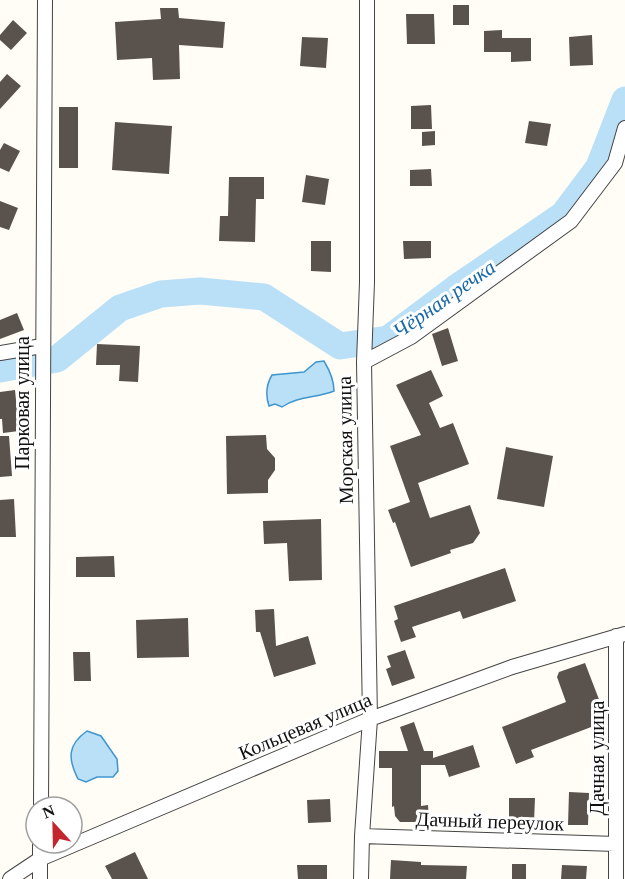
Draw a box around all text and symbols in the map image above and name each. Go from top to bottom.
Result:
water label: Чёрная речка [388,255,500,343]
street label: Парковая улица [11,336,34,470]
street label: Морская улица [333,376,358,504]
street label: Кольцевая улица [235,688,375,765]
street label: Дачная улица [586,700,609,815]
north arrow [24,795,84,855]
text: N [40,801,58,822]
street label: Дачный переулок [415,807,565,836]

